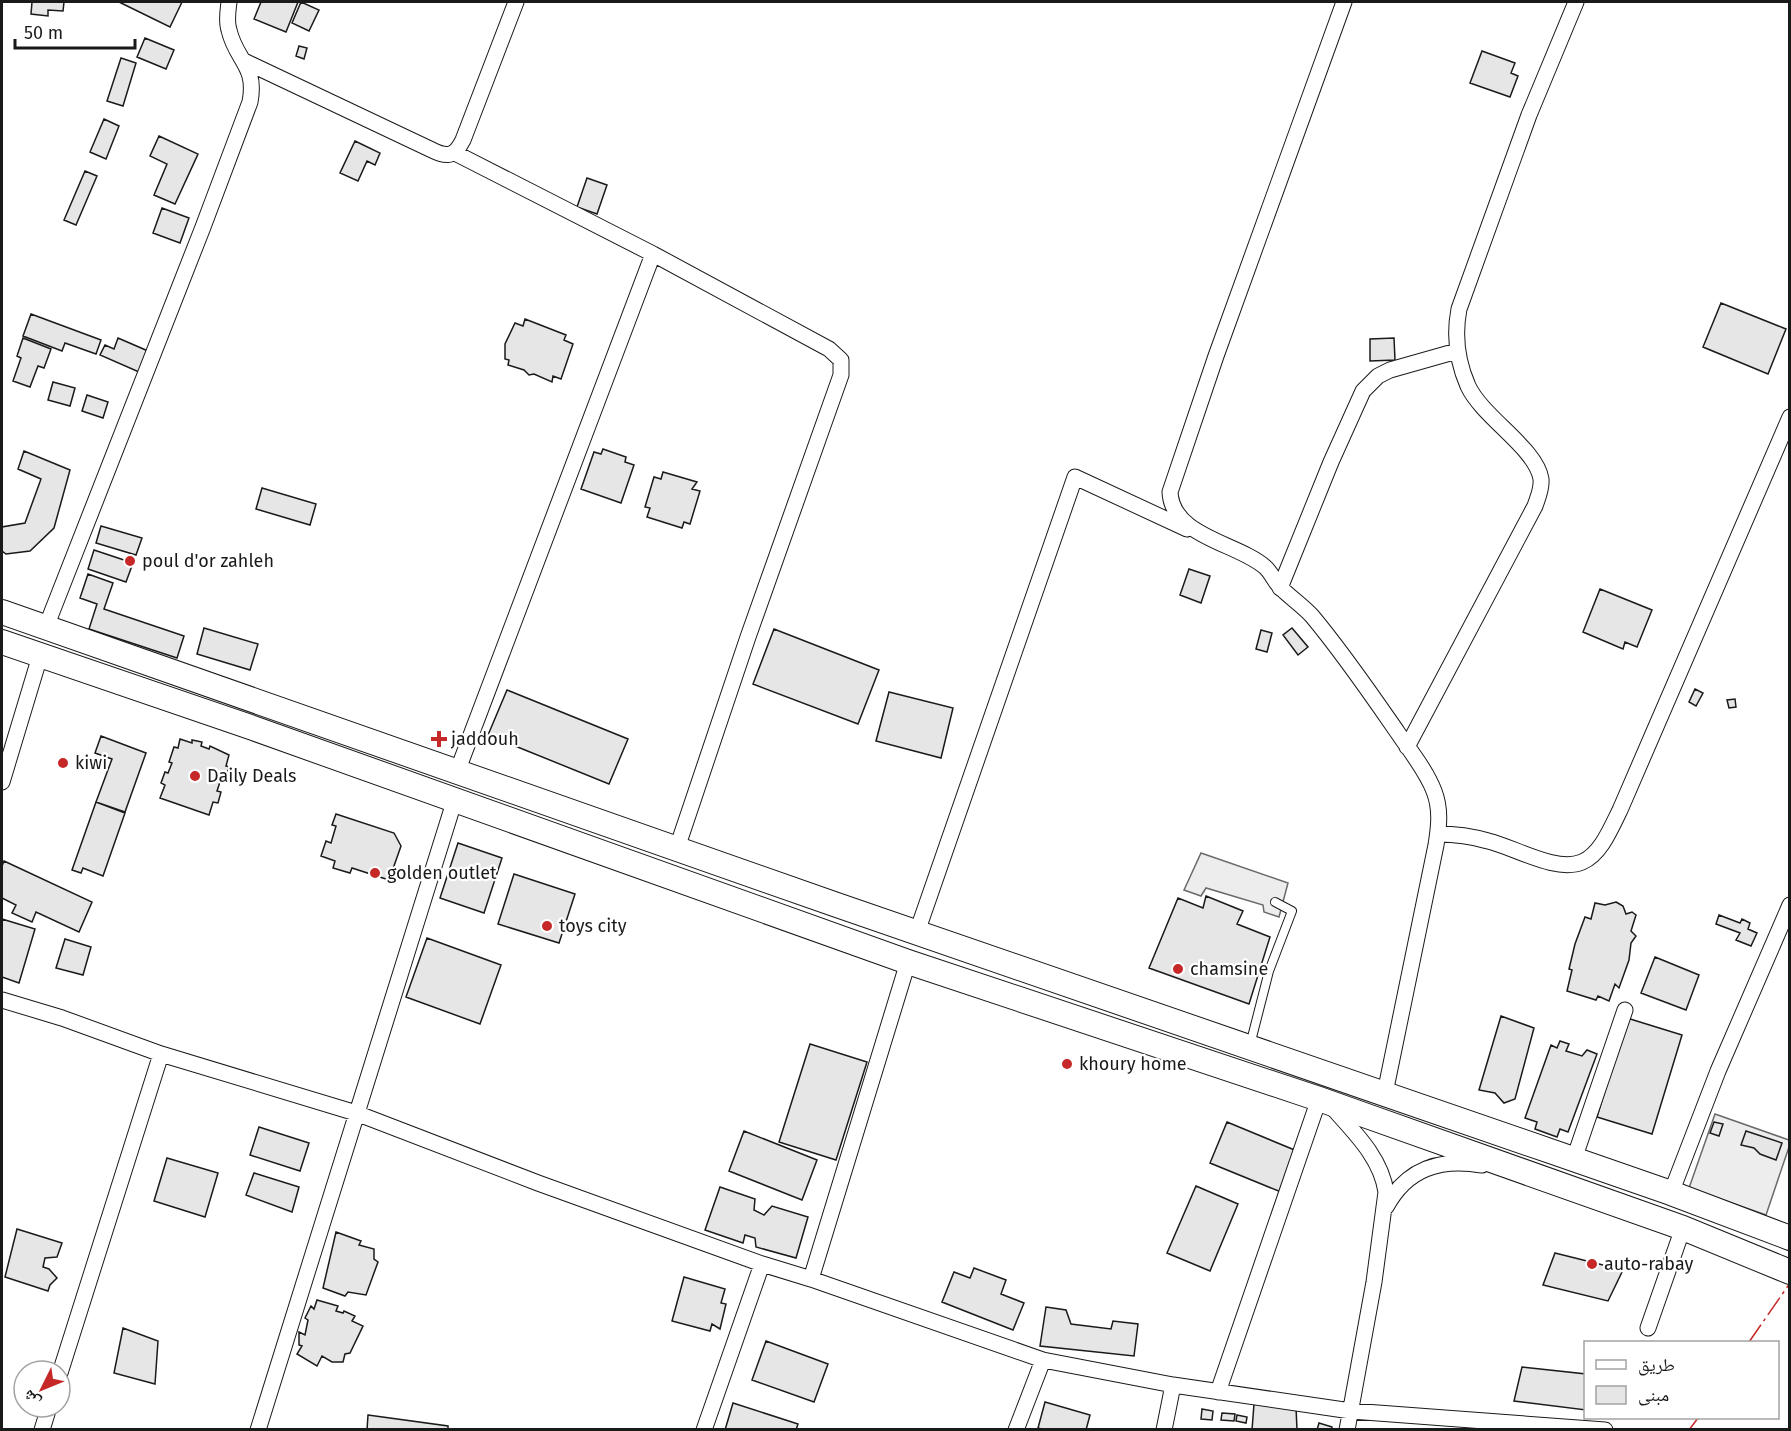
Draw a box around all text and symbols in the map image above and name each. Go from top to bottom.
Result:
scale bar [15,12,135,50]
text: 50 m [24,22,63,44]
place label: poul d'or zahleh [142,550,274,572]
marker: poul d'or zahleh [123,554,137,568]
place label: jaddouh [450,728,519,750]
marker: jaddouh [432,732,446,746]
place label: kiwi [75,752,107,774]
marker: kiwi [56,756,70,770]
place label: Daily Deals [207,765,297,787]
marker: Daily Deals [188,769,202,783]
place label: golden outlet [387,862,497,884]
marker: golden outlet [368,866,382,880]
place label: toys city [559,915,627,937]
marker: toys city [540,919,554,933]
place label: chamsine [1190,958,1268,980]
marker: chamsine [1171,962,1185,976]
place label: khoury home [1079,1053,1187,1075]
marker: khoury home [1060,1057,1074,1071]
place label: auto-rabay [1604,1253,1693,1275]
marker: auto-rabay [1585,1257,1599,1271]
legend [1584,1341,1779,1419]
text: طريق [1638,1354,1675,1376]
north arrow [12,1359,72,1419]
text: مبنى [1638,1384,1669,1406]
text: ش [19,1386,44,1412]

